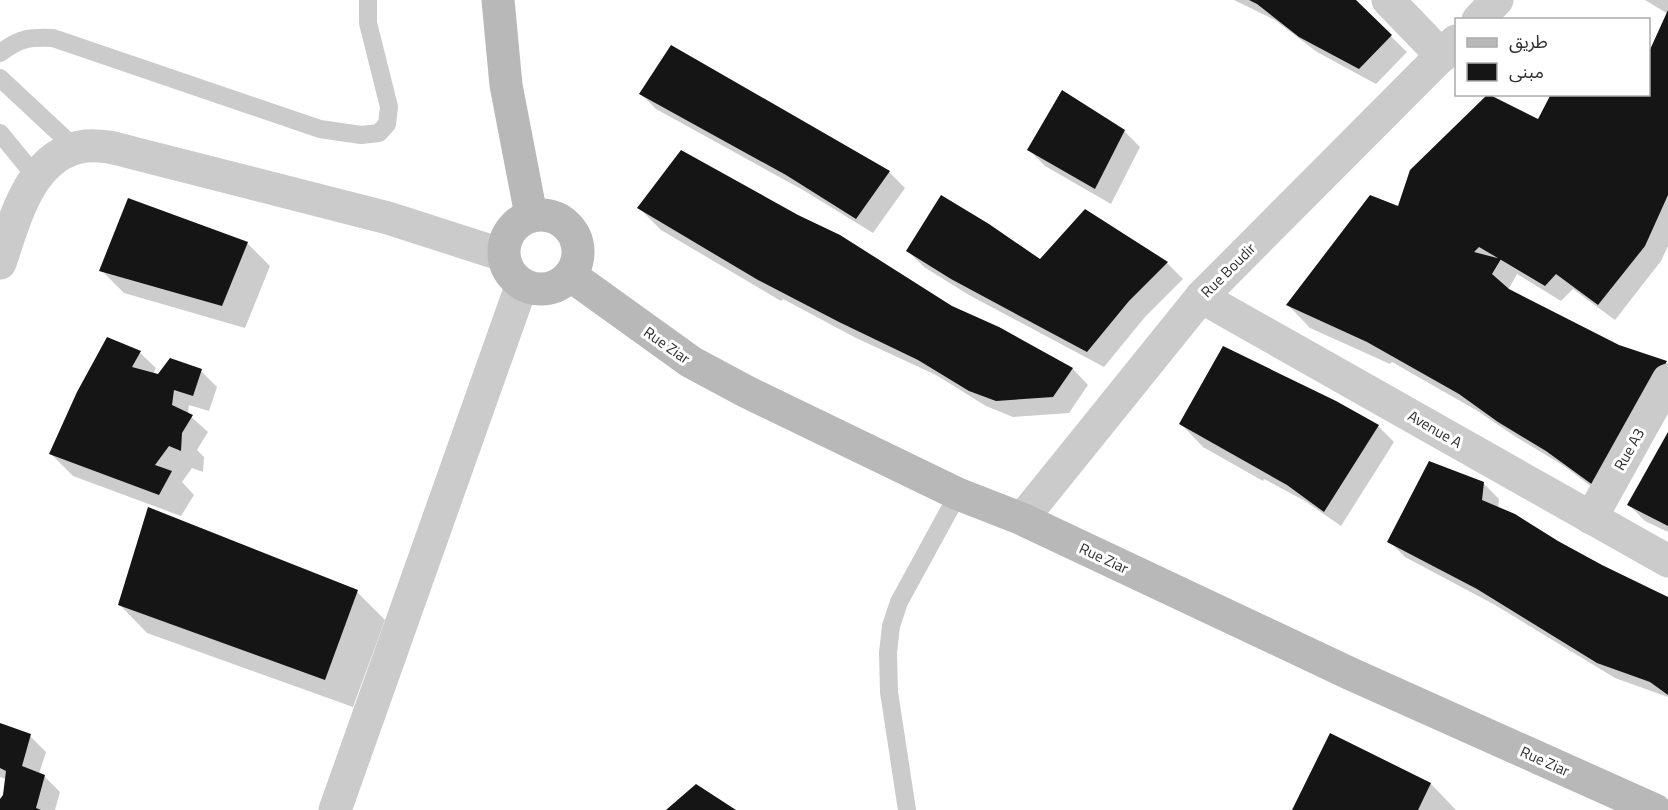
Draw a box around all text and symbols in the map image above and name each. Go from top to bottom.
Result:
legend [1455,18,1650,96]
text: طريق [1509,28,1548,55]
text: مبنى [1509,58,1544,85]
street label: Rue Boudir [1195,237,1261,303]
street label: Rue Ziar [639,321,695,369]
street label: Avenue A [1404,404,1466,454]
street label: Rue A3 [1608,424,1650,474]
street label: Rue Ziar [1076,537,1132,579]
street label: Rue Ziar [1517,740,1573,782]

